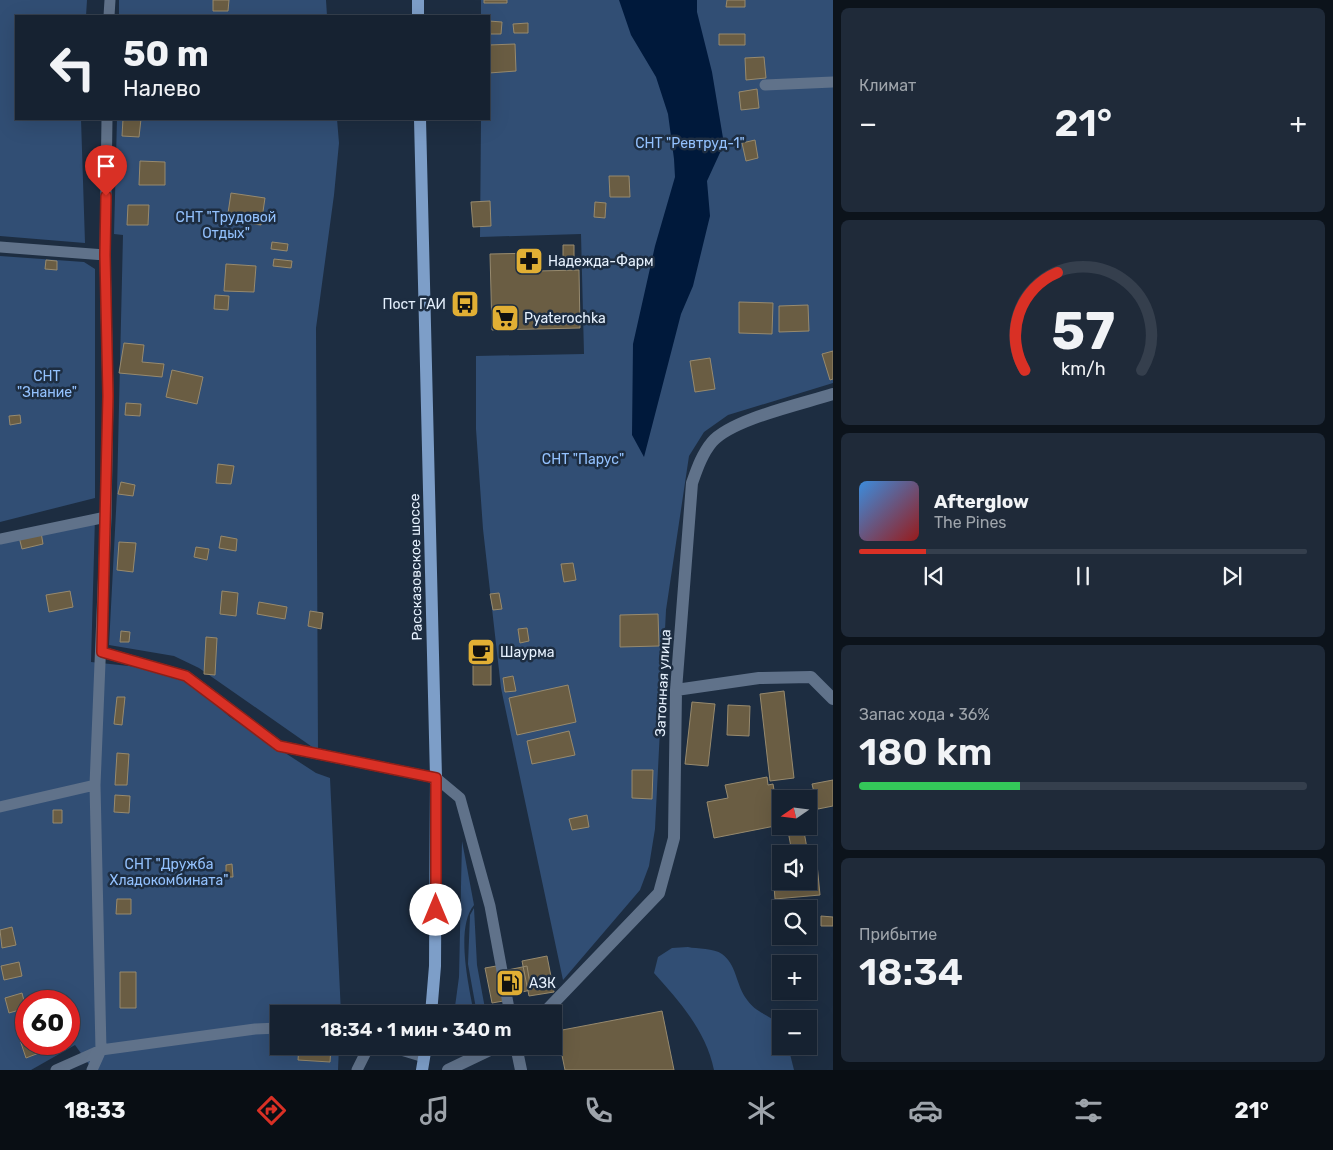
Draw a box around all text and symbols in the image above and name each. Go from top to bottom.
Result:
text: 50 m [123,33,209,75]
icon: left [40,35,105,100]
text: Налево [123,75,201,102]
text: Климат [859,76,916,95]
text: 21° [1055,100,1112,146]
text: − [859,107,877,140]
text: + [1290,107,1307,140]
park label: СНТ "Ревтруд-1" [635,135,745,152]
pin [85,145,127,196]
icon: arrive [92,152,120,180]
park label: СНТ "Трудовой Отдых" [176,209,276,242]
pharmacy icon: Надежда-Фарм [514,246,544,276]
place label: Надежда-Фарм [548,253,654,270]
bus stop icon: Пост ГАИ [450,289,480,319]
place label: Пост ГАИ [383,296,446,313]
text: 57 [1051,300,1115,362]
supermarket icon: Pyaterochka [490,303,520,333]
place label: Pyaterochka [524,310,606,327]
text: km/h [1061,358,1105,379]
park label: СНТ "Знание" [17,368,77,401]
park label: СНТ "Парус" [542,451,624,468]
text: Afterglow [934,490,1029,513]
street label: Рассказовское шоссе [406,493,426,641]
text: The Pines [934,513,1007,532]
icon: previous [920,562,948,590]
icon: pause [1069,562,1097,590]
icon: next [1218,562,1246,590]
street label: Затонная улица [652,629,674,737]
cafe icon: Шаурма [466,637,496,667]
place label: Шаурма [500,644,554,661]
text: Запас хода · 36% [859,705,990,724]
text: 180 km [859,729,992,775]
north arrow [772,790,818,835]
map controls [772,790,817,1055]
button: sound [772,845,817,890]
park label: СНТ "Дружба Хладокомбината" [110,856,228,889]
position arrow [409,883,461,935]
button: search [772,900,817,945]
text: Прибытие [859,925,937,944]
text: 18:34 [859,949,963,995]
button: + [772,955,817,1000]
fuel station icon: АЗК [495,968,525,998]
place label: АЗК [529,975,556,992]
speed limit sign: 60 [15,990,80,1055]
button: − [772,1010,817,1055]
text: 18:34 · 1 мин · 340 m [320,1018,512,1041]
icon: directions [254,1093,289,1128]
icon: music [417,1093,452,1128]
icon: phone [581,1093,616,1128]
icon: climate [744,1093,779,1128]
icon: car [908,1093,943,1128]
icon: filters [1071,1093,1106,1128]
text: 18:33 [64,1097,125,1124]
text: 21° [1234,1097,1269,1124]

